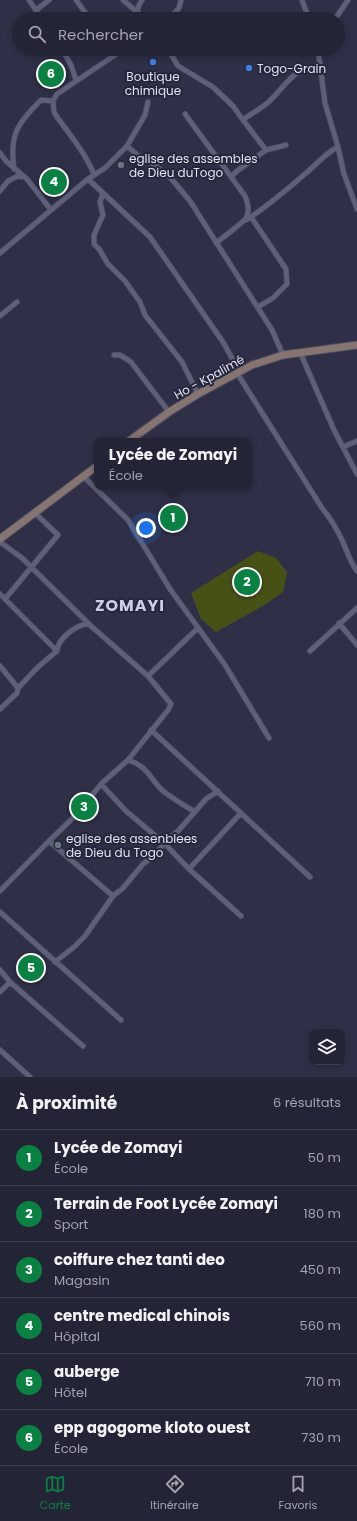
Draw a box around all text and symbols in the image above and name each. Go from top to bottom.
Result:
search box [12,12,345,56]
icon: search [26,23,48,45]
text: Rechercher [58,24,144,45]
marker: Boutique chimique [148,57,158,67]
pin: 6 [38,59,64,89]
place label: Togo-Grain [257,60,326,77]
marker: Togo-Grain [244,63,254,73]
place label: Boutique chimique [125,68,181,99]
place label: eglise des assembles de Dieu duTogo [129,150,258,181]
marker: eglise des assembles de Dieu duTogo [116,160,126,170]
pin: 4 [41,167,67,197]
street label: Ho - Kpalimé [171,351,247,403]
popup [94,438,252,490]
text: Lycée de Zomayi [109,444,237,465]
text: École [109,466,143,485]
pin: 1 [160,503,186,533]
your location [136,518,156,538]
pin: 2 [234,567,260,597]
district label: ZOMAYI [95,594,165,617]
pin: 3 [71,792,97,822]
place label: eglise des assenblees de Dieu du Togo [66,830,197,861]
marker: eglise des assenblees de Dieu du Togo [53,840,63,850]
pin: 5 [18,953,44,983]
map controls [309,1029,345,1065]
button: layers [309,1029,345,1065]
text: À proximité [16,1091,117,1115]
text: 6 résultats [273,1093,341,1112]
text: Lycée de Zomayi [54,1137,182,1158]
text: 1 [27,1148,31,1167]
text: 50 m [308,1148,341,1167]
text: École [54,1159,88,1178]
text: Terrain de Foot Lycée Zomayi [54,1193,278,1214]
text: 2 [25,1204,33,1223]
text: 180 m [304,1204,341,1223]
text: Sport [54,1215,88,1234]
text: coiffure chez tanti deo [54,1249,225,1270]
text: 3 [25,1260,33,1279]
text: 450 m [300,1260,341,1279]
text: Magasin [54,1271,110,1290]
text: centre medical chinois [54,1305,230,1326]
text: 4 [25,1316,33,1335]
text: 560 m [300,1316,341,1335]
text: Hôpital [54,1327,100,1346]
text: auberge [54,1361,120,1382]
text: 5 [25,1372,33,1391]
text: 710 m [305,1372,341,1391]
text: Hôtel [54,1383,87,1402]
text: epp agogome kloto ouest [54,1417,250,1438]
text: 6 [25,1428,33,1447]
text: 730 m [301,1428,341,1447]
text: École [54,1439,88,1458]
tab: Carte [40,1473,71,1514]
tab: Itinéraire [150,1473,199,1514]
tab: Favoris [278,1473,317,1514]

